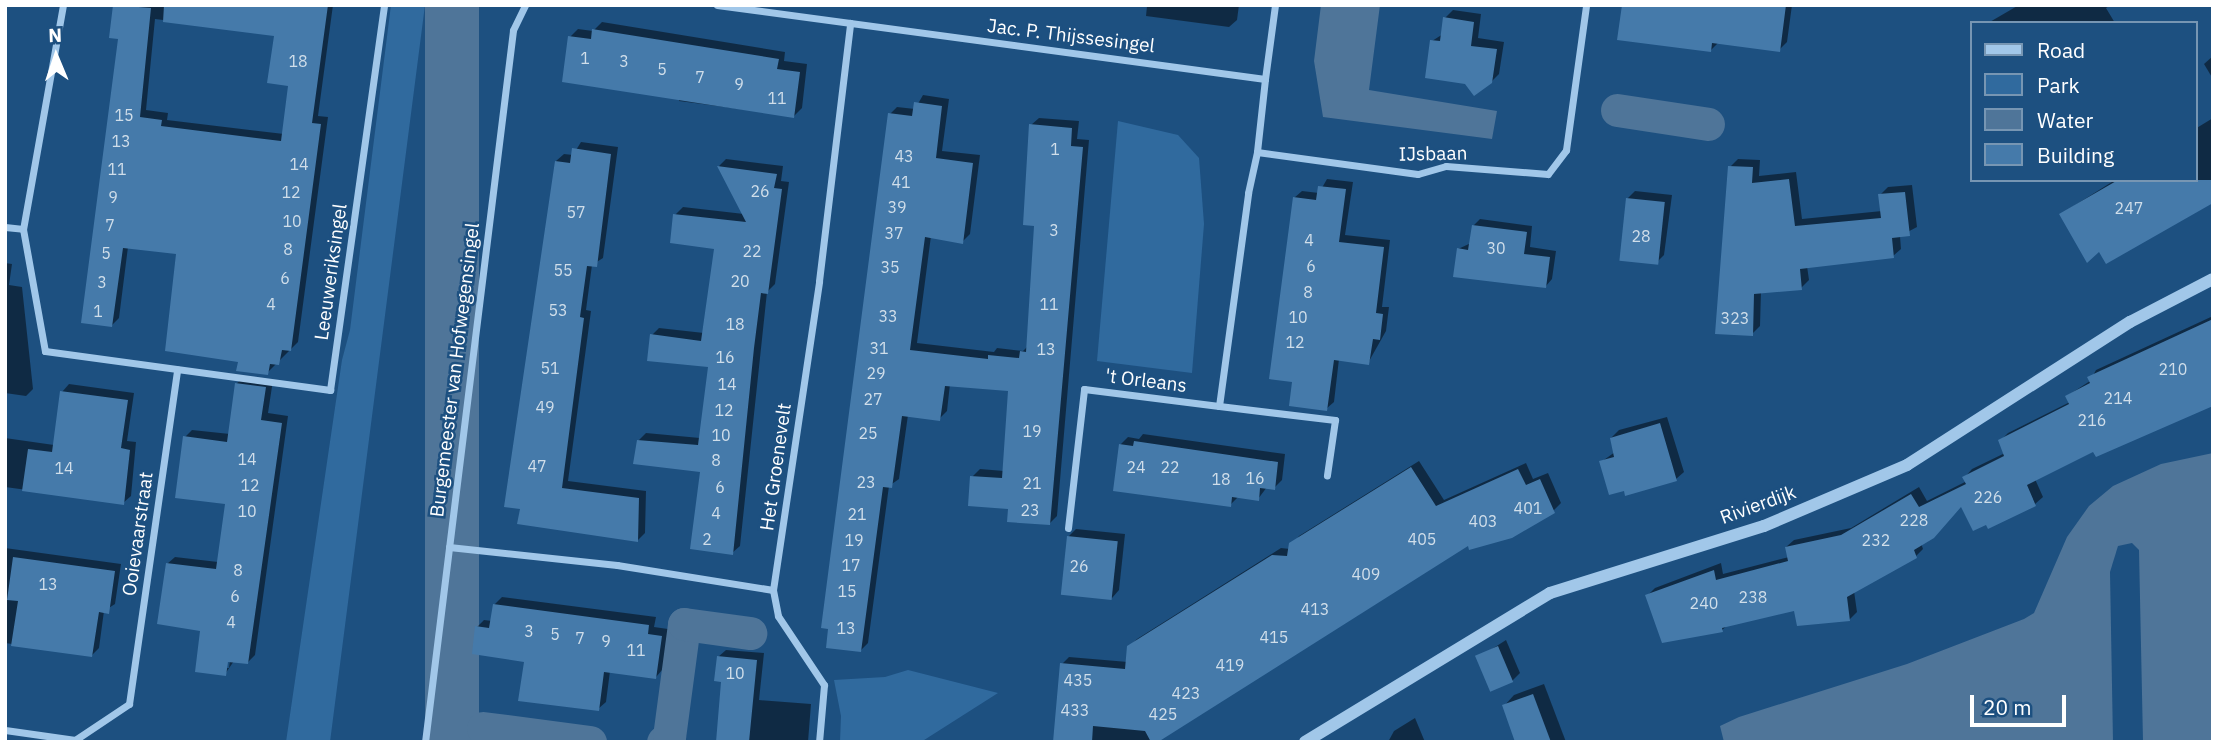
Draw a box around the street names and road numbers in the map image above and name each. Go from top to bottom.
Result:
street label: Jac. P. Thijssesingel [986,14,1156,58]
street label: IJsbaan [1398,142,1468,166]
street label: Leeuweriksingel [310,202,352,342]
street label: Burgemeester van Hofwegensingel [426,222,484,518]
street label: 't Orleans [1104,365,1188,397]
street label: Het Groenevelt [756,402,796,532]
street label: Ooievaarstraat [118,470,158,598]
street label: Rivierdijk [1717,481,1799,529]

